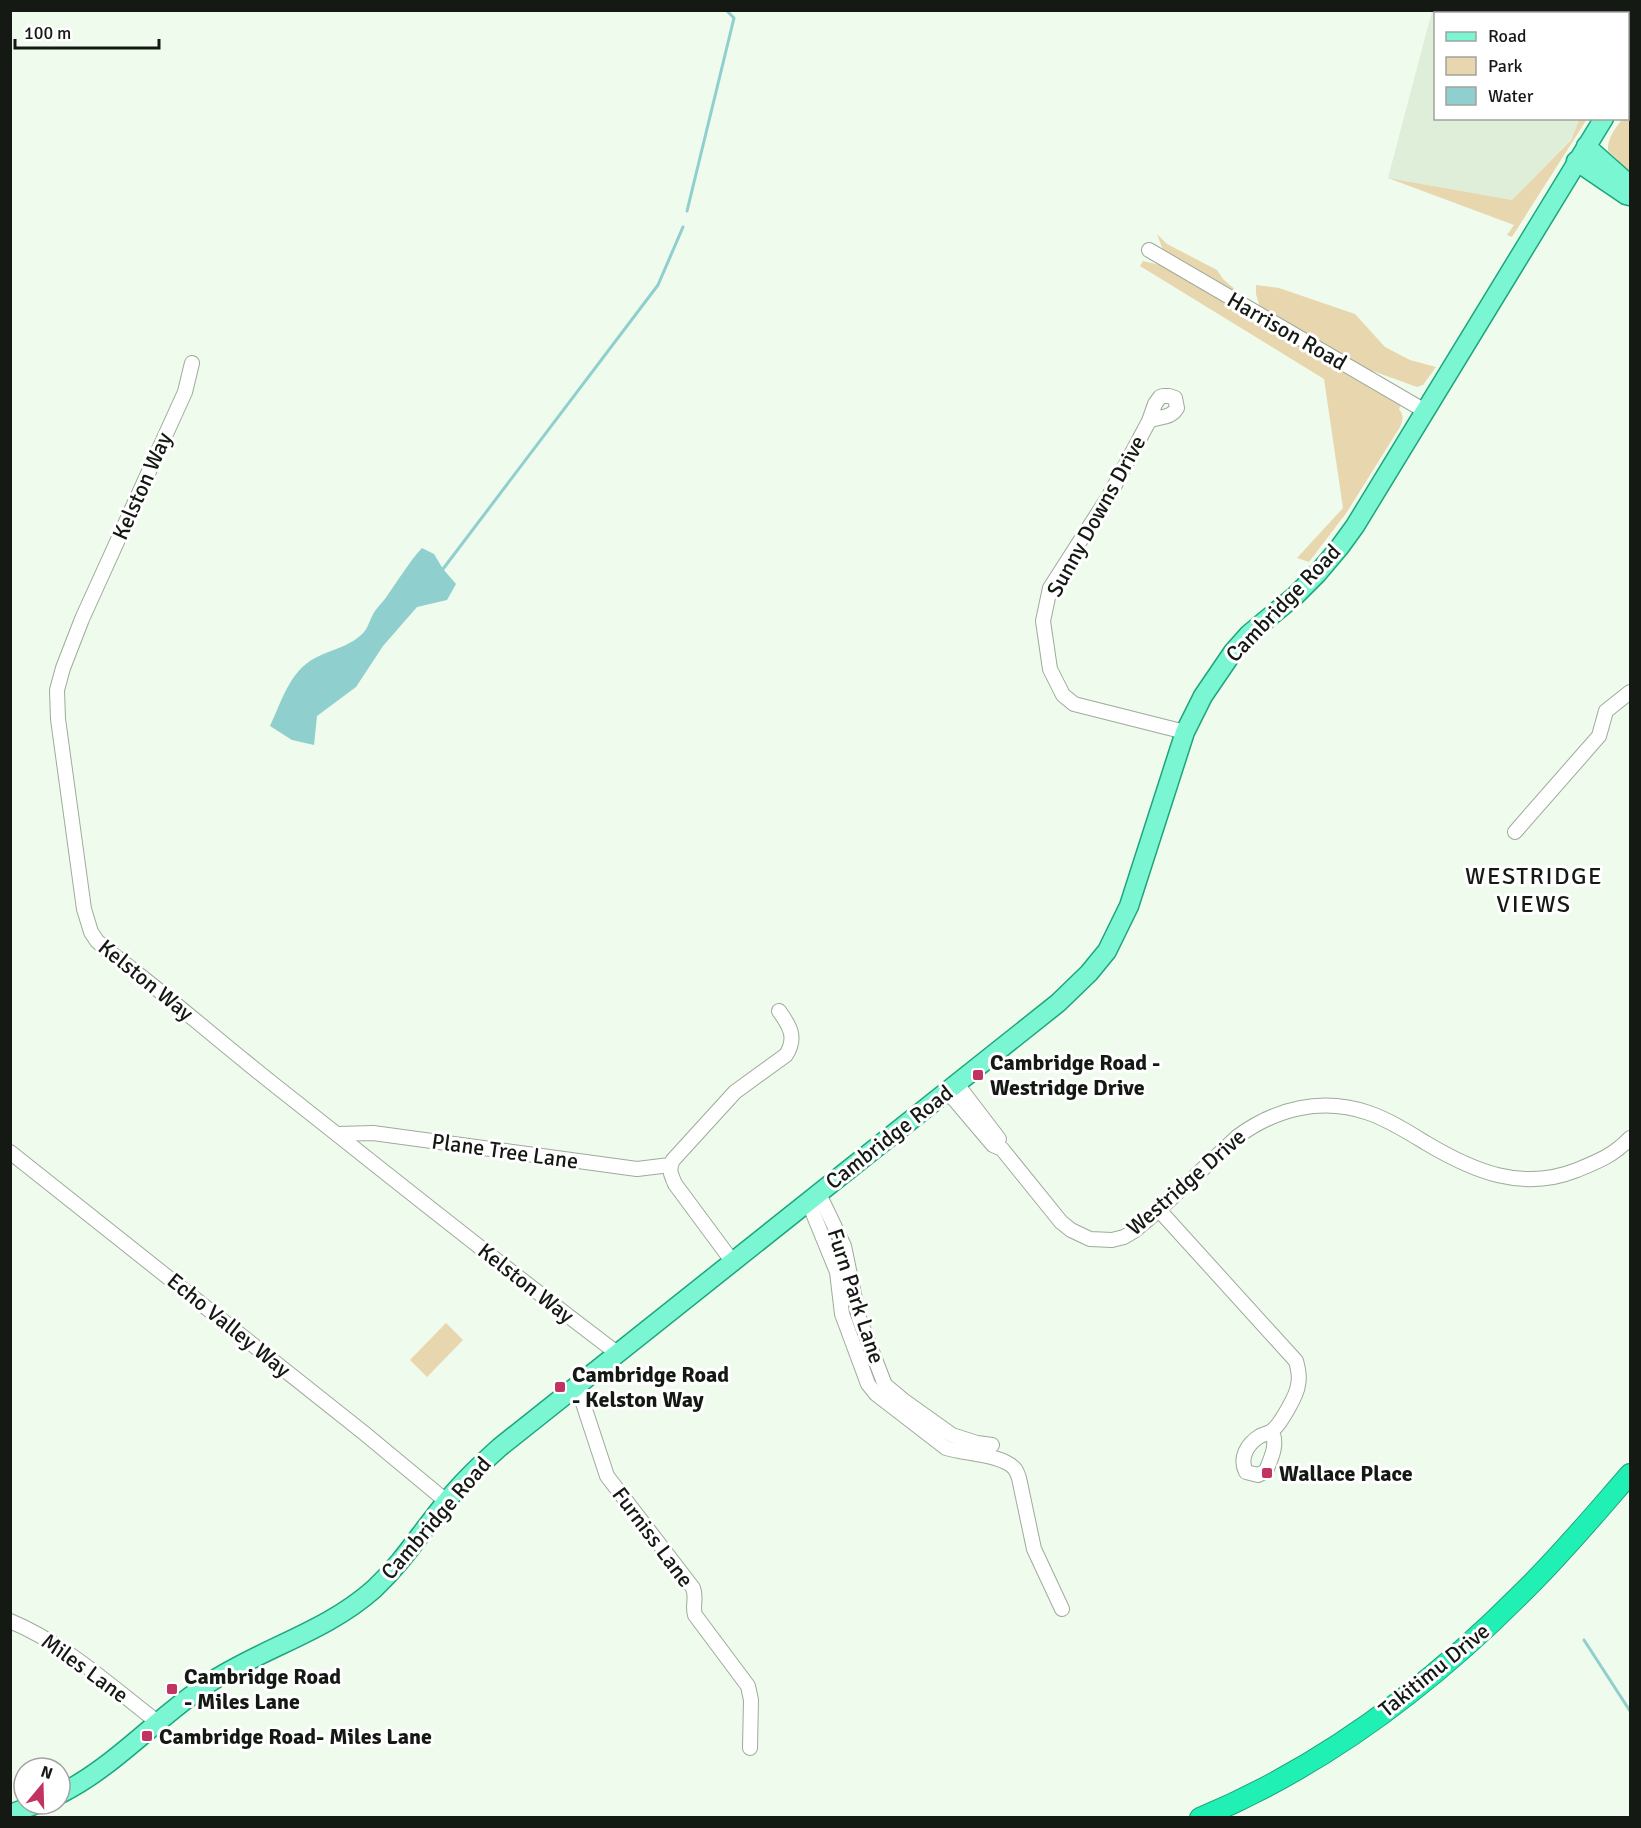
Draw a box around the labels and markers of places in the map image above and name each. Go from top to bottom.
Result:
place label: Cambridge Road - Westridge Drive [990,1049,1160,1101]
marker: Cambridge Road - Westridge Drive [971,1068,985,1082]
place label: Cambridge Road - Kelston Way [572,1361,729,1413]
marker: Cambridge Road - Kelston Way [553,1380,567,1394]
place label: Wallace Place [1279,1460,1413,1487]
marker: Wallace Place [1260,1466,1274,1480]
place label: Cambridge Road - Miles Lane [184,1663,341,1715]
marker: Cambridge Road - Miles Lane [165,1682,179,1696]
place label: Cambridge Road- Miles Lane [159,1723,432,1750]
marker: Cambridge Road- Miles Lane [140,1729,154,1743]

